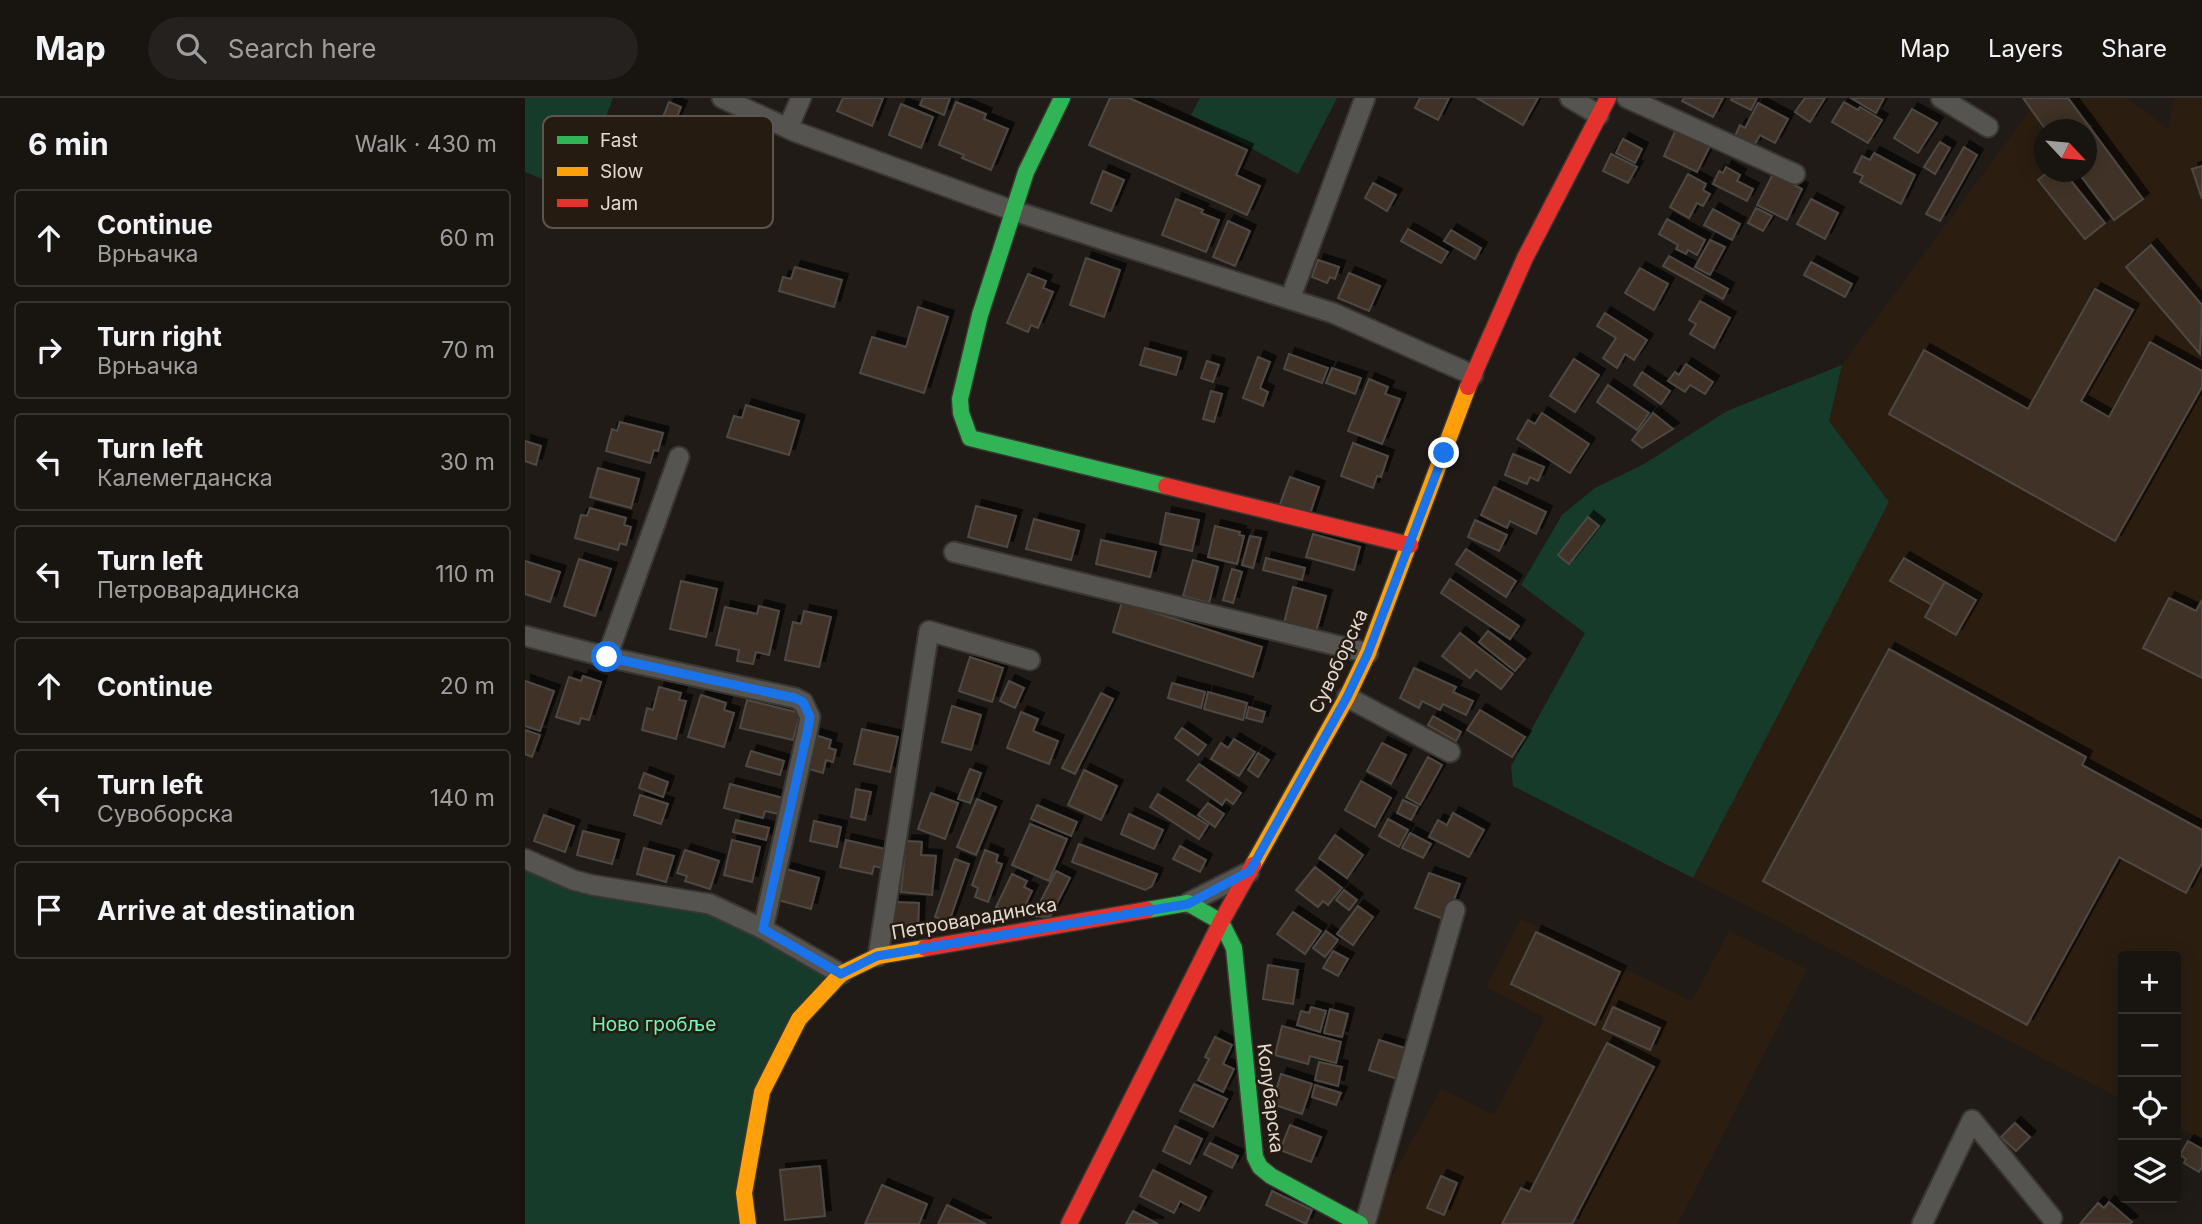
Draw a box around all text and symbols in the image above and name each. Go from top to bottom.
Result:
search box [148,17,638,80]
text: Map [35,28,106,68]
icon: search [172,29,210,67]
text: Search here [228,33,376,64]
text: Map [1900,34,1950,63]
text: Layers [1988,34,2063,63]
text: Share [2101,34,2167,63]
legend [543,116,773,228]
north arrow [2034,119,2097,182]
text: 6 min [28,126,109,162]
text: Fast [600,129,638,152]
text: Walk · 430 m [355,130,497,158]
text: Slow [600,160,643,183]
text: Jam [600,192,638,215]
text: Continue [97,209,213,240]
icon: ahead [30,219,68,257]
text: 60 m [440,224,495,252]
text: Врњачка [97,240,198,268]
text: Turn right [97,321,222,352]
icon: right [30,331,68,369]
text: 70 m [441,336,495,364]
text: Врњачка [97,352,198,380]
text: Turn left [97,433,203,464]
route end [1428,437,1459,468]
icon: left [30,443,68,481]
text: 30 m [440,448,495,476]
text: Калемегданска [97,464,273,492]
text: Turn left [97,545,203,576]
icon: left [30,555,68,593]
text: 110 m [435,560,495,588]
text: Петроварадинска [97,576,300,604]
street label: Сувоборска [1304,605,1373,717]
route start [591,641,622,672]
icon: ahead [30,667,68,705]
text: Continue [97,671,213,702]
text: 20 m [440,672,495,700]
text: Turn left [97,769,203,800]
icon: left [30,779,68,817]
text: 140 m [430,784,495,812]
text: Сувоборска [97,800,234,828]
icon: arrive [30,891,68,929]
street label: Петроварадинска [890,893,1059,944]
text: Arrive at destination [97,895,356,926]
map controls [2118,951,2181,1203]
button: + [2118,951,2181,1014]
park label: Ново гробље [592,1013,716,1036]
button: − [2118,1014,2181,1077]
street label: Колубарска [1252,1042,1289,1154]
button: locate [2118,1077,2181,1140]
button: layers [2118,1140,2181,1203]

